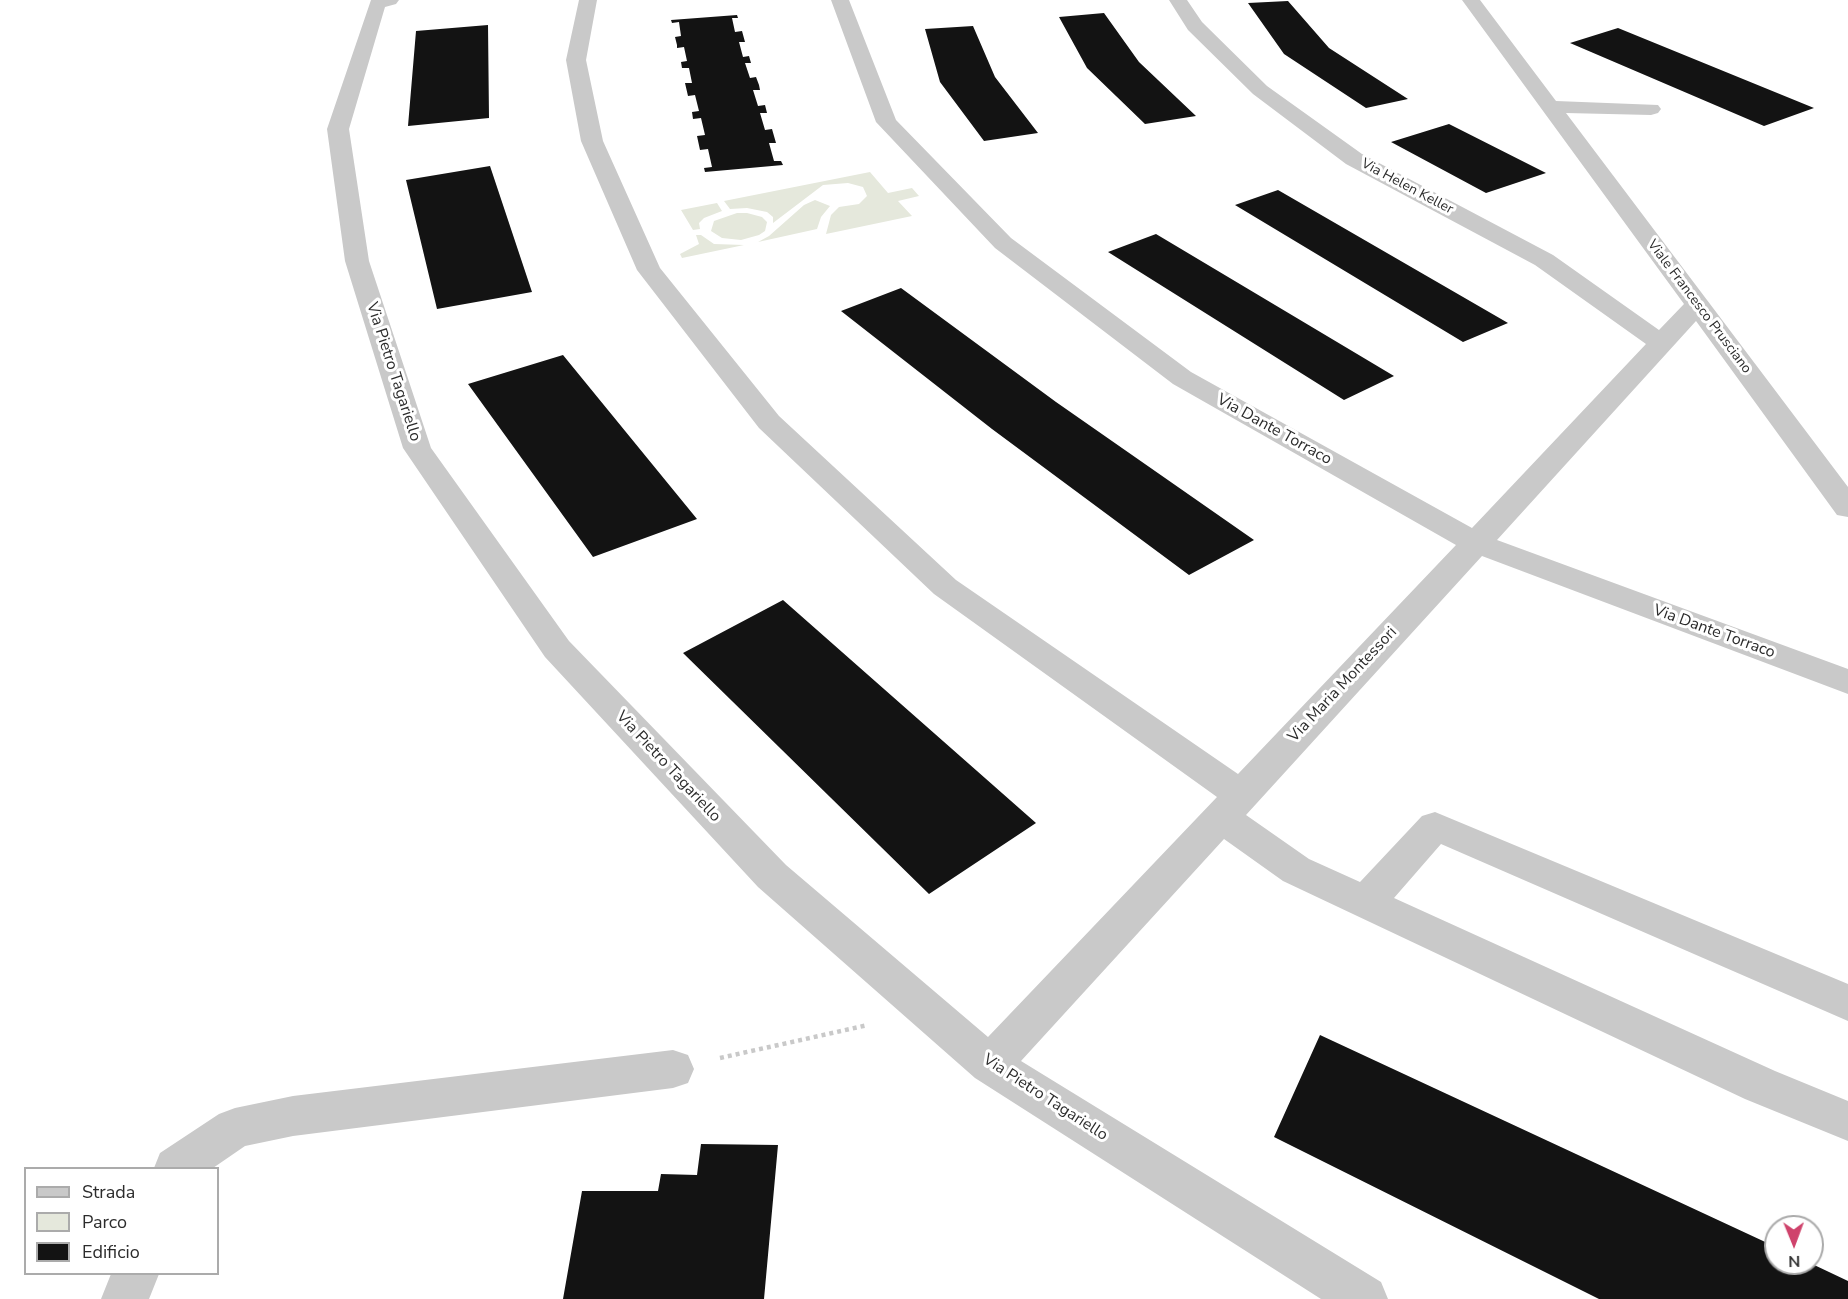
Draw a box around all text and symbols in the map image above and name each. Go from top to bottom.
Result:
street label: Via Helen Keller [1358,156,1456,218]
street label: Viale Francesco Prusciano [1643,237,1755,377]
street label: Via Pietro Tagariello [361,300,425,444]
street label: Via Dante Torraco [1213,391,1335,469]
street label: Via Dante Torraco [1650,601,1778,663]
street label: Via Maria Montessori [1285,623,1401,747]
street label: Via Pietro Tagariello [612,707,724,827]
street label: Via Pietro Tagariello [979,1050,1111,1146]
legend [24,1167,219,1275]
text: Strada [82,1180,135,1204]
text: Parco [82,1210,127,1234]
north arrow [1764,1215,1824,1275]
text: Edificio [82,1240,140,1264]
text: N [1788,1250,1800,1272]

